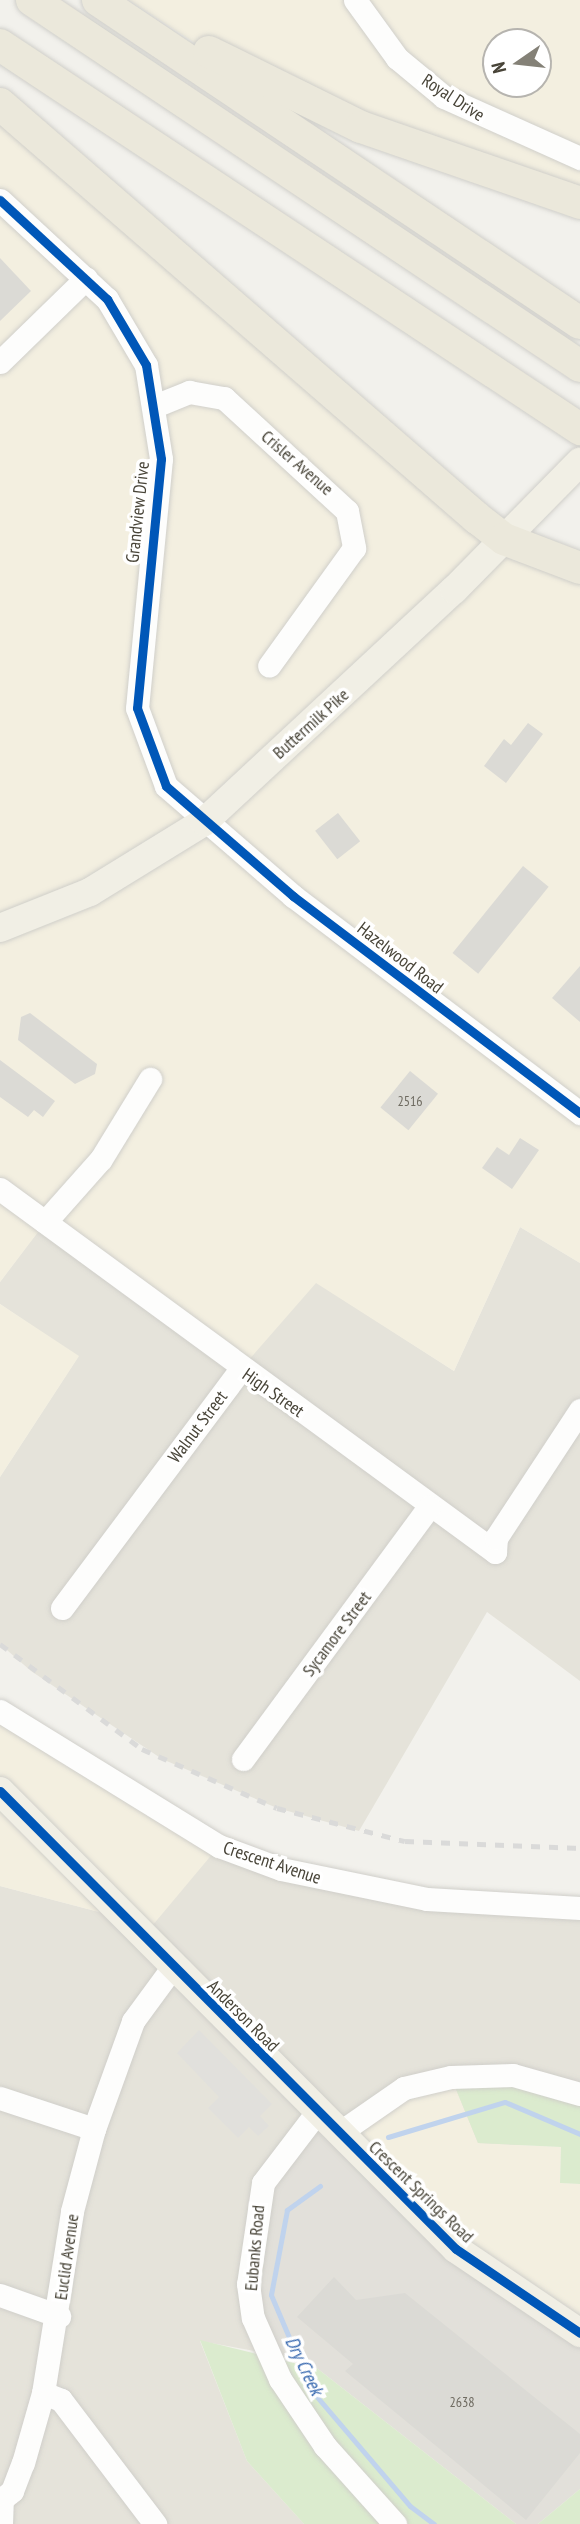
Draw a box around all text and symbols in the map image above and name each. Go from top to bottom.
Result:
north arrow [482,28,552,98]
text: N [486,60,511,75]
street label: Royal Drive [418,70,488,126]
street label: Crisler Avenue [256,426,338,500]
street label: Grandview Drive [122,460,154,564]
street label: Buttermilk Pike [268,684,354,764]
street label: Hazelwood Road [353,918,447,998]
house number: 2516 [397,1093,423,1109]
street label: High Street [238,1364,308,1422]
street label: Walnut Street [164,1387,232,1467]
street label: Sycamore Street [298,1587,376,1681]
street label: Crescent Avenue [220,1837,324,1889]
street label: Anderson Road [203,1976,283,2056]
street label: Crescent Springs Road [364,2137,478,2247]
street label: Eubanks Road [240,2204,270,2292]
street label: Euclid Avenue [50,2212,84,2302]
water label: Dry Creek [280,2333,328,2399]
house number: 2638 [449,2394,475,2410]

